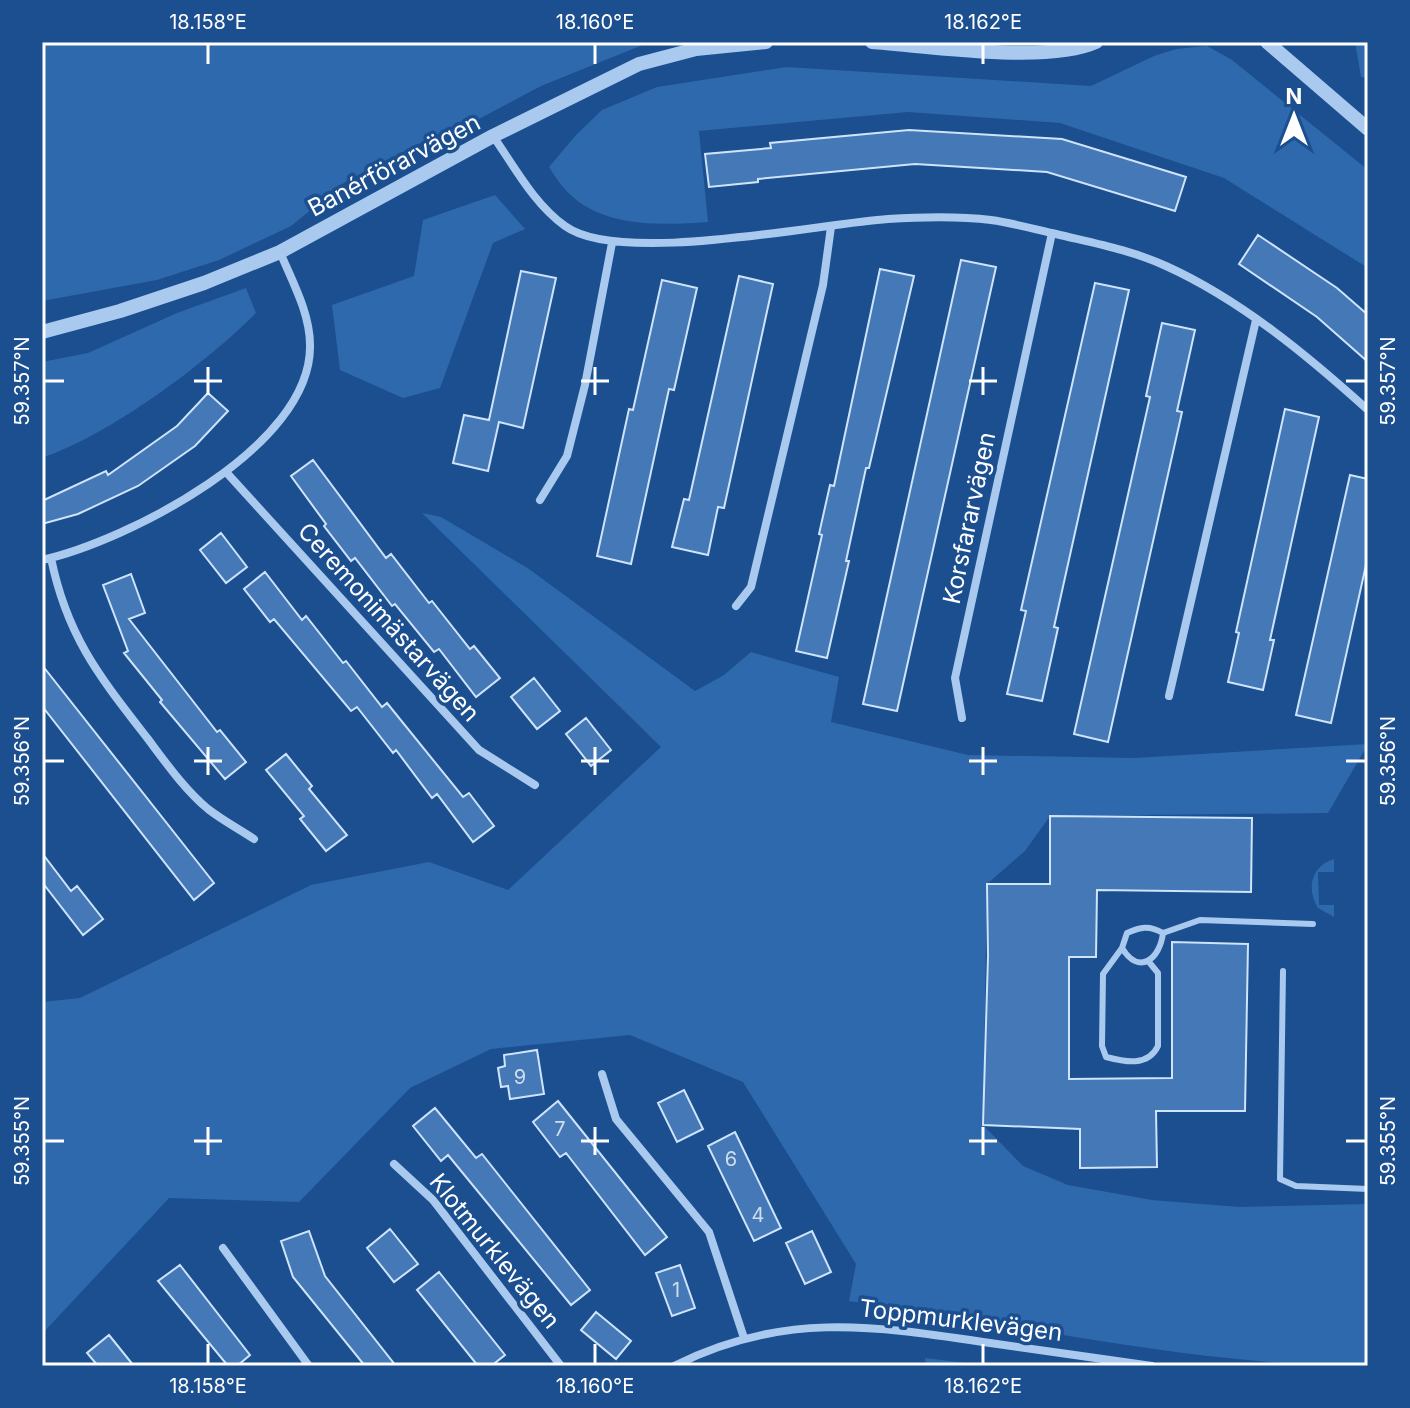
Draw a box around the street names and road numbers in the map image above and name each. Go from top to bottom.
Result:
street label: Banérförarvägen [303,107,485,223]
street label: Korsfararvägen [937,429,1001,607]
street label: Ceremonimästarvägen [292,517,486,727]
street label: Klotmurklevägen [424,1168,566,1334]
street label: Toppmurklevägen [858,1293,1064,1347]

